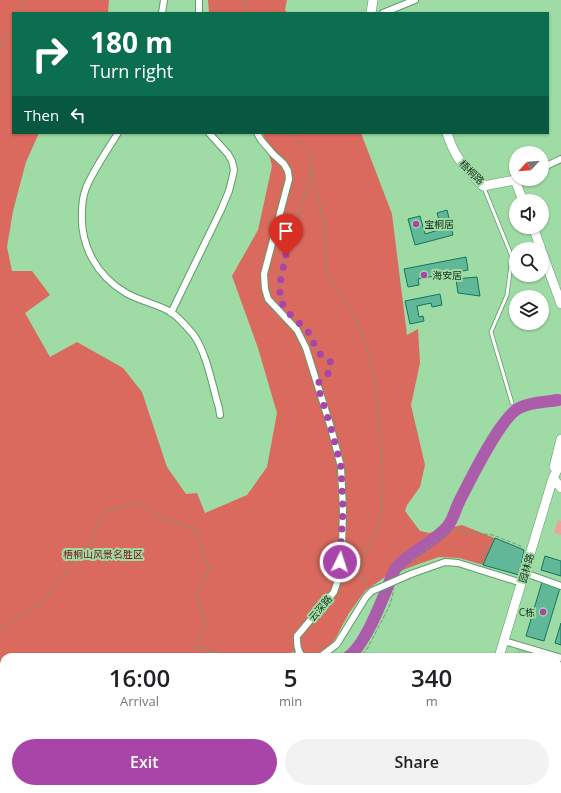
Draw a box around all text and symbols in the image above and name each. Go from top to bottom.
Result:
text: 180 m [90,23,173,61]
icon: right [24,28,76,80]
text: Turn right [90,59,173,83]
icon: left [67,104,89,126]
text: Then [24,105,59,125]
north arrow [509,146,549,186]
map controls [509,146,549,330]
street label: 梧桐路 [456,157,488,187]
button: sound [509,194,549,234]
pin [269,214,303,255]
place label: 宝桐居 [424,217,454,231]
marker: 宝桐居 [411,219,421,229]
icon: arrive [275,220,297,242]
button: search [509,242,549,282]
place label: 海安居 [432,268,462,282]
marker: 海安居 [419,270,429,280]
button: layers [509,290,549,330]
position arrow [319,541,361,583]
park label: 梧桐山风景名胜区 [63,547,143,561]
street label: 园林路 [515,552,537,584]
street label: 云深路 [305,592,335,624]
place label: C栋 [519,605,535,619]
marker: C栋 [538,607,548,617]
text: 16:00 [109,661,170,694]
text: 5 [284,661,298,694]
text: 340 [411,661,452,694]
text: Arrival [120,692,159,710]
text: min [279,692,302,710]
text: m [426,692,438,710]
button: Exit [12,739,277,785]
button: Share [285,739,549,785]

